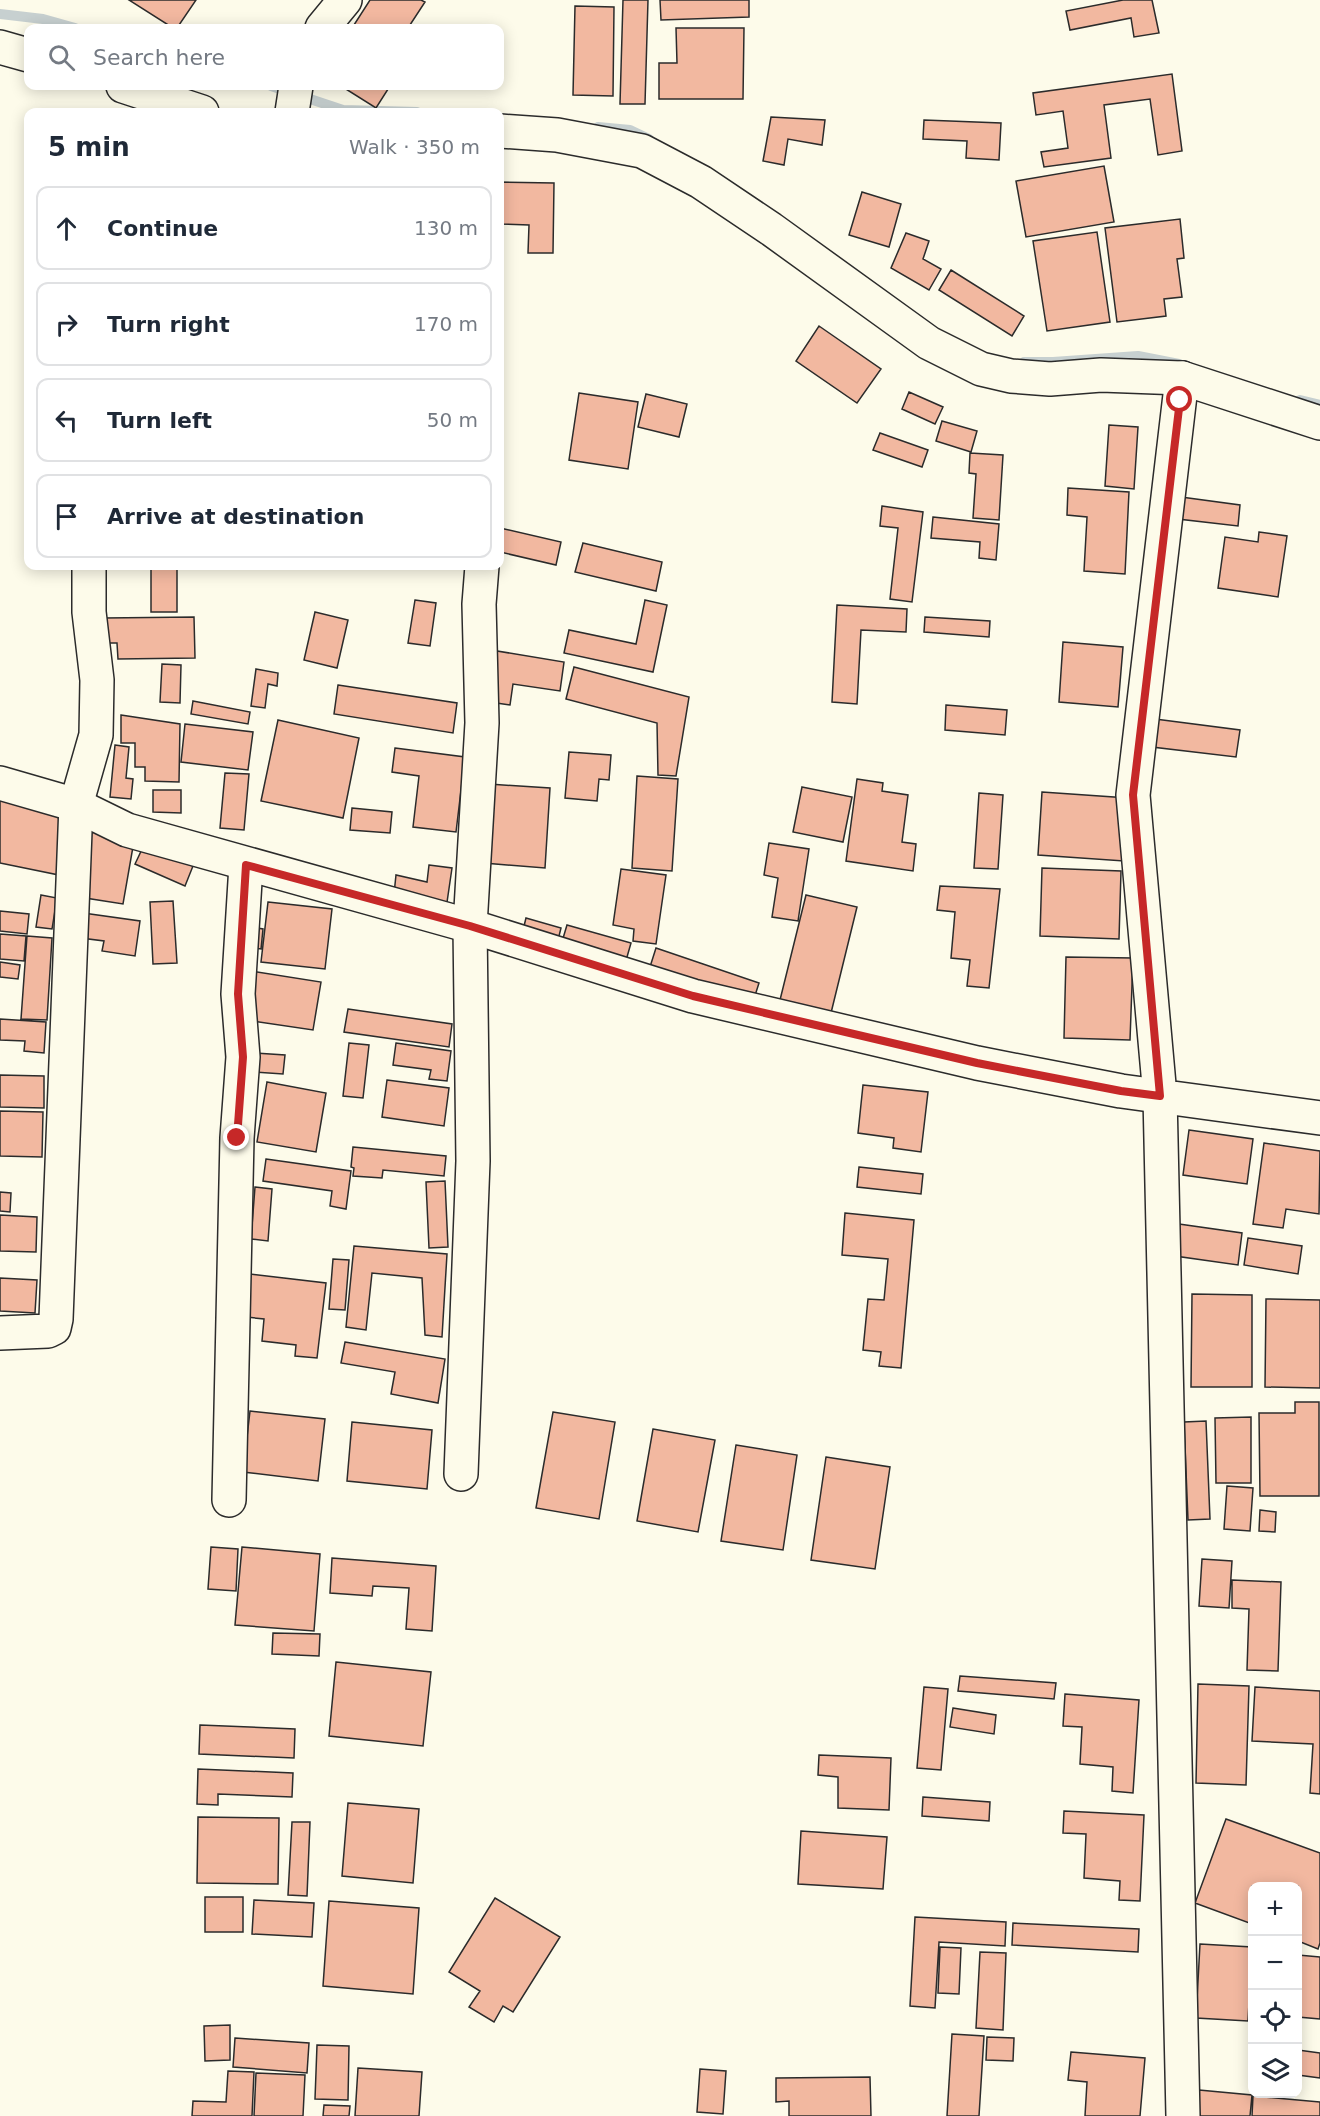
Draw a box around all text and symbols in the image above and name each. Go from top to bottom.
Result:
search box [24,24,504,90]
icon: search [45,41,78,74]
text: Search here [93,45,225,70]
text: 5 min [48,132,130,162]
text: Walk · 350 m [349,135,480,159]
icon: ahead [50,212,83,245]
text: Continue [107,216,218,241]
text: 130 m [414,216,478,240]
icon: right [50,308,83,341]
text: Turn right [107,312,230,337]
text: 170 m [414,312,478,336]
route start [1166,386,1192,412]
icon: left [50,404,83,437]
text: Turn left [107,408,212,433]
text: 50 m [427,408,478,432]
icon: arrive [50,500,83,533]
text: Arrive at destination [107,504,364,529]
route end [223,1124,249,1150]
map controls [1248,1882,1302,2098]
button: + [1248,1882,1302,1936]
button: − [1248,1936,1302,1990]
button: locate [1248,1990,1302,2044]
button: layers [1248,2044,1302,2098]

